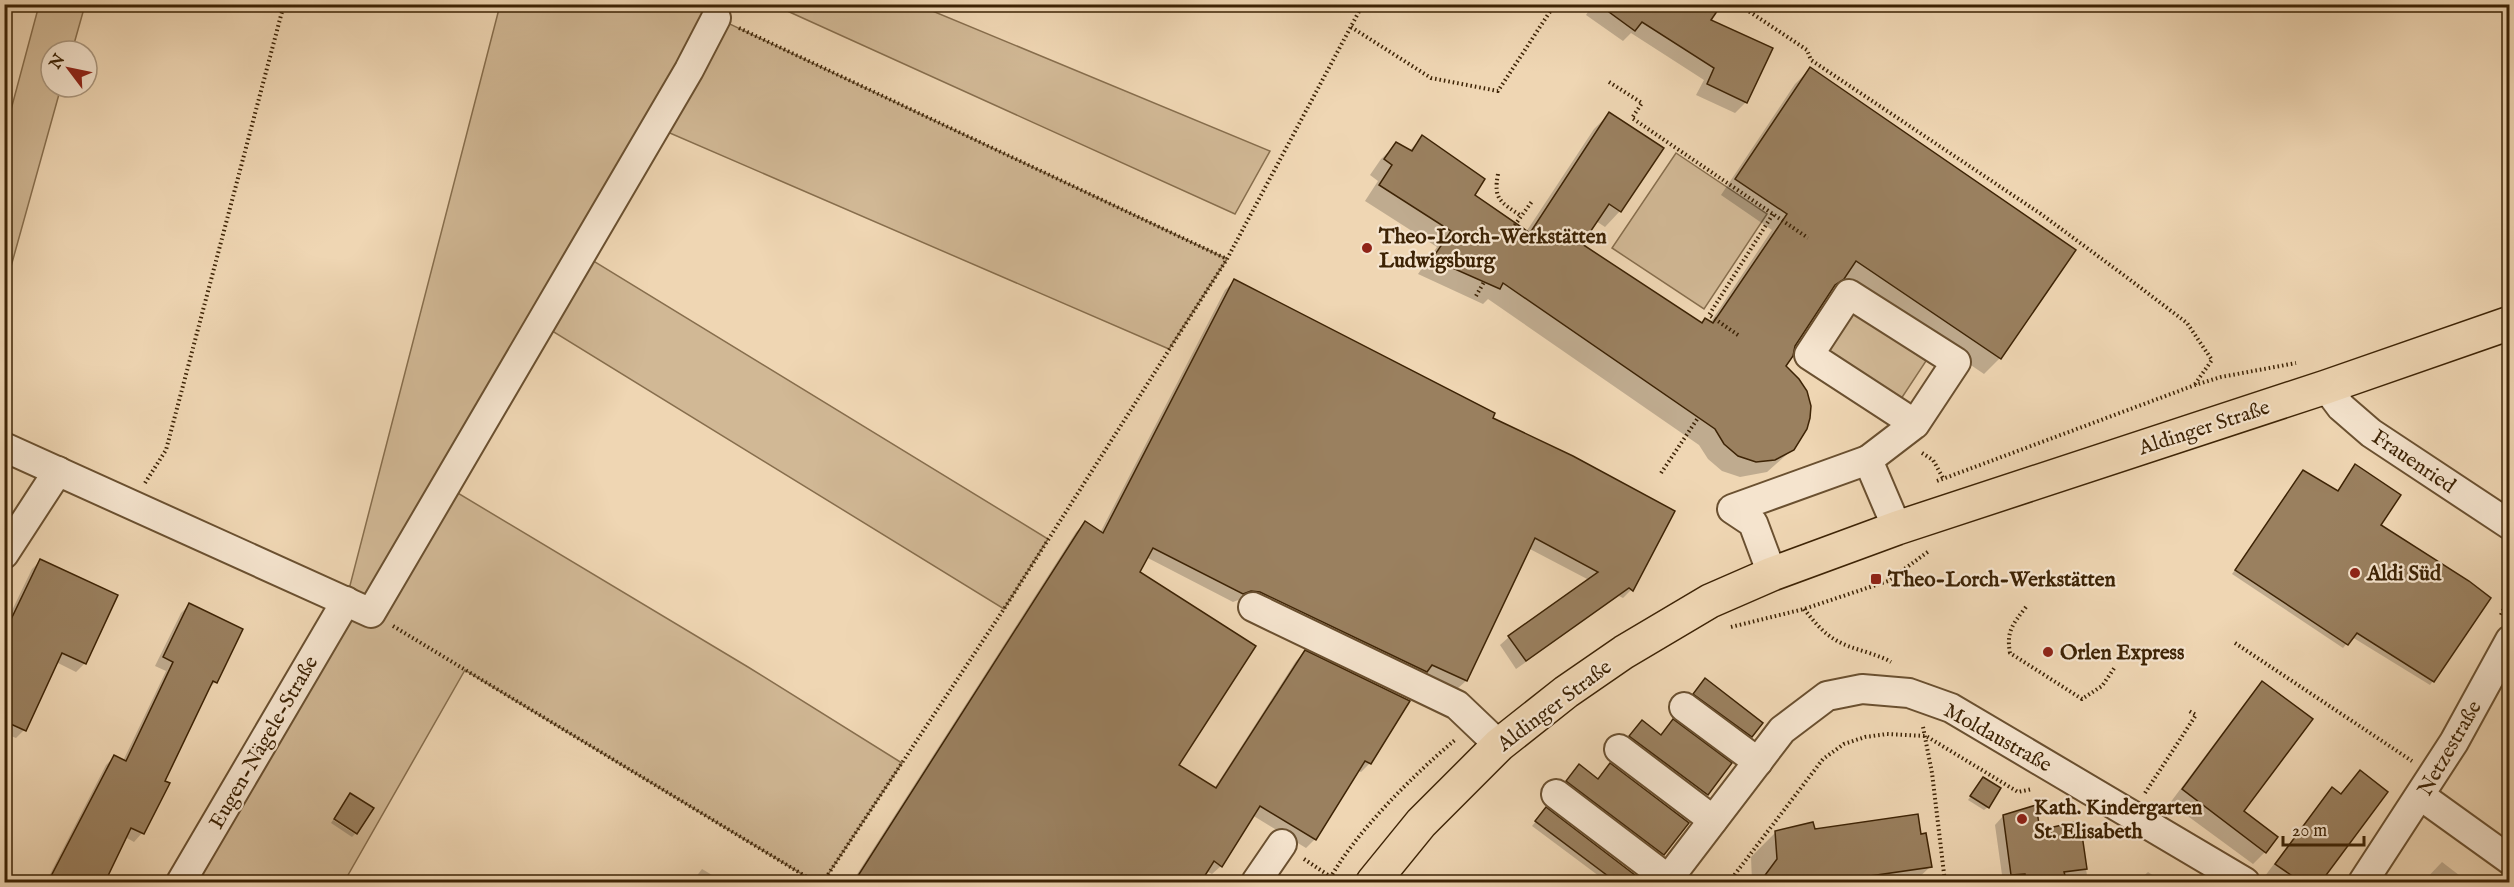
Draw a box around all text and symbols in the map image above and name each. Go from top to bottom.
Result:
north arrow [39,39,99,99]
text: N [45,51,70,74]
place label: Theo-Lorch-Werkstätten Ludwigsburg [1378,224,1607,275]
marker: Theo-Lorch-Werkstätten Ludwigsburg [1360,241,1374,255]
street label: Aldinger Straße [2134,394,2274,463]
street label: Frauenried [2366,424,2461,501]
place label: Aldi Süd [2366,561,2442,588]
marker: Aldi Süd [2348,566,2362,580]
place label: Theo-Lorch-Werkstätten [1887,567,2116,594]
marker: Theo-Lorch-Werkstätten [1869,572,1883,586]
place label: Orlen Express [2060,640,2184,667]
marker: Orlen Express [2041,645,2055,659]
street label: Eugen-Nägele-Straße [204,651,325,834]
street label: Aldinger Straße [1492,654,1618,759]
street label: Netzestraße [2412,696,2489,801]
street label: Moldaustraße [1938,698,2056,779]
place label: Kath. Kindergarten St. Elisabeth [2034,795,2202,846]
scale bar [2283,809,2364,847]
marker: Kath. Kindergarten St. Elisabeth [2015,812,2029,826]
text: 20 m [2292,820,2327,843]

